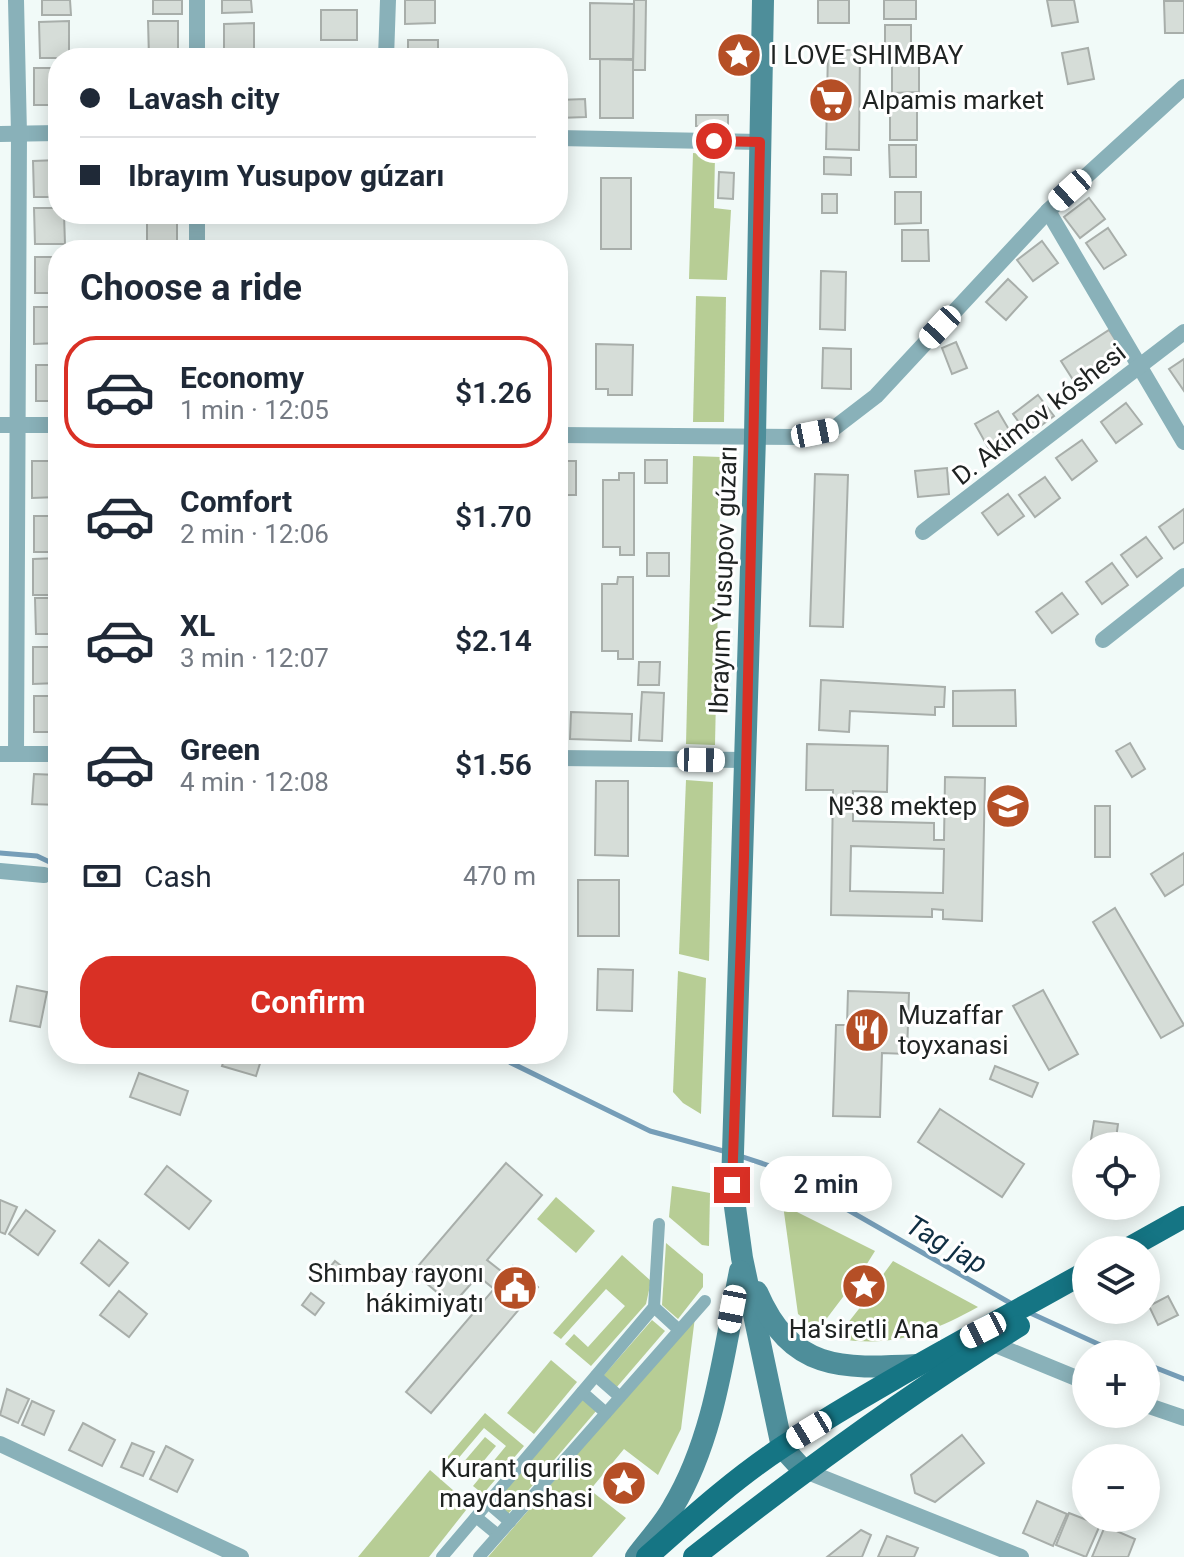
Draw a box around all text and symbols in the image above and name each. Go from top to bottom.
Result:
place icon: I LOVE SHIMBAY [715,31,763,79]
place label: I LOVE SHIMBAY [770,40,964,70]
supermarket icon: Alpamis market [807,76,855,124]
text: Lavash city [128,81,280,116]
place label: Alpamis market [862,85,1044,115]
route start [696,123,732,159]
text: Ibrayım Yusupov gúzarı [128,158,444,193]
car [1044,165,1096,215]
text: Choose a ride [80,267,302,309]
car [915,301,965,353]
street label: D. Akimov kóshesi [947,337,1131,491]
icon: car [84,356,156,428]
text: Economy [180,360,304,395]
text: $1.26 [455,375,532,410]
text: 1 min · 12:05 [180,395,329,425]
car [789,417,841,449]
street label: Ibrayım Yusupov gúzarı [703,445,743,715]
icon: car [84,480,156,552]
text: Comfort [180,484,292,519]
text: $1.70 [455,499,532,534]
text: 2 min · 12:06 [180,519,329,549]
icon: car [84,604,156,676]
text: XL [180,608,215,643]
text: $2.14 [455,623,532,658]
text: 3 min · 12:07 [180,643,329,673]
icon: car [84,728,156,800]
text: Green [180,732,260,767]
text: $1.56 [455,747,532,782]
car [677,748,725,772]
text: 4 min · 12:08 [180,767,329,797]
school or university icon: №38 mektep [984,782,1032,830]
place label: №38 mektep [828,791,977,821]
icon: cash [80,854,124,898]
text: Cash [144,859,212,894]
text: 470 m [463,861,536,891]
button: Confirm [80,956,536,1048]
place label: Muzaffar toyxanasi [898,1000,1008,1060]
restaurant icon: Muzaffar toyxanasi [843,1006,891,1054]
map controls [1072,1132,1160,1532]
button: locate [1072,1132,1160,1220]
callout: 2 min [760,1157,892,1213]
route end [714,1167,750,1203]
text: 2 min [793,1169,859,1199]
water label: Tag jap [900,1208,993,1281]
button: layers [1072,1236,1160,1324]
place label: Shımbay rayonı hákimiyatı [308,1258,484,1318]
place icon: Ha'siretli Ana [840,1262,888,1310]
public building icon: Shımbay rayonı hákimiyatı [491,1264,539,1312]
car [716,1283,748,1335]
car [956,1308,1010,1352]
place label: Ha'siretli Ana [789,1314,939,1344]
button: + [1072,1340,1160,1428]
car [782,1407,836,1453]
button: − [1072,1444,1160,1532]
place label: Kurant qurilis maydanshasi [439,1453,593,1513]
place icon: Kurant qurilis maydanshasi [600,1459,648,1507]

